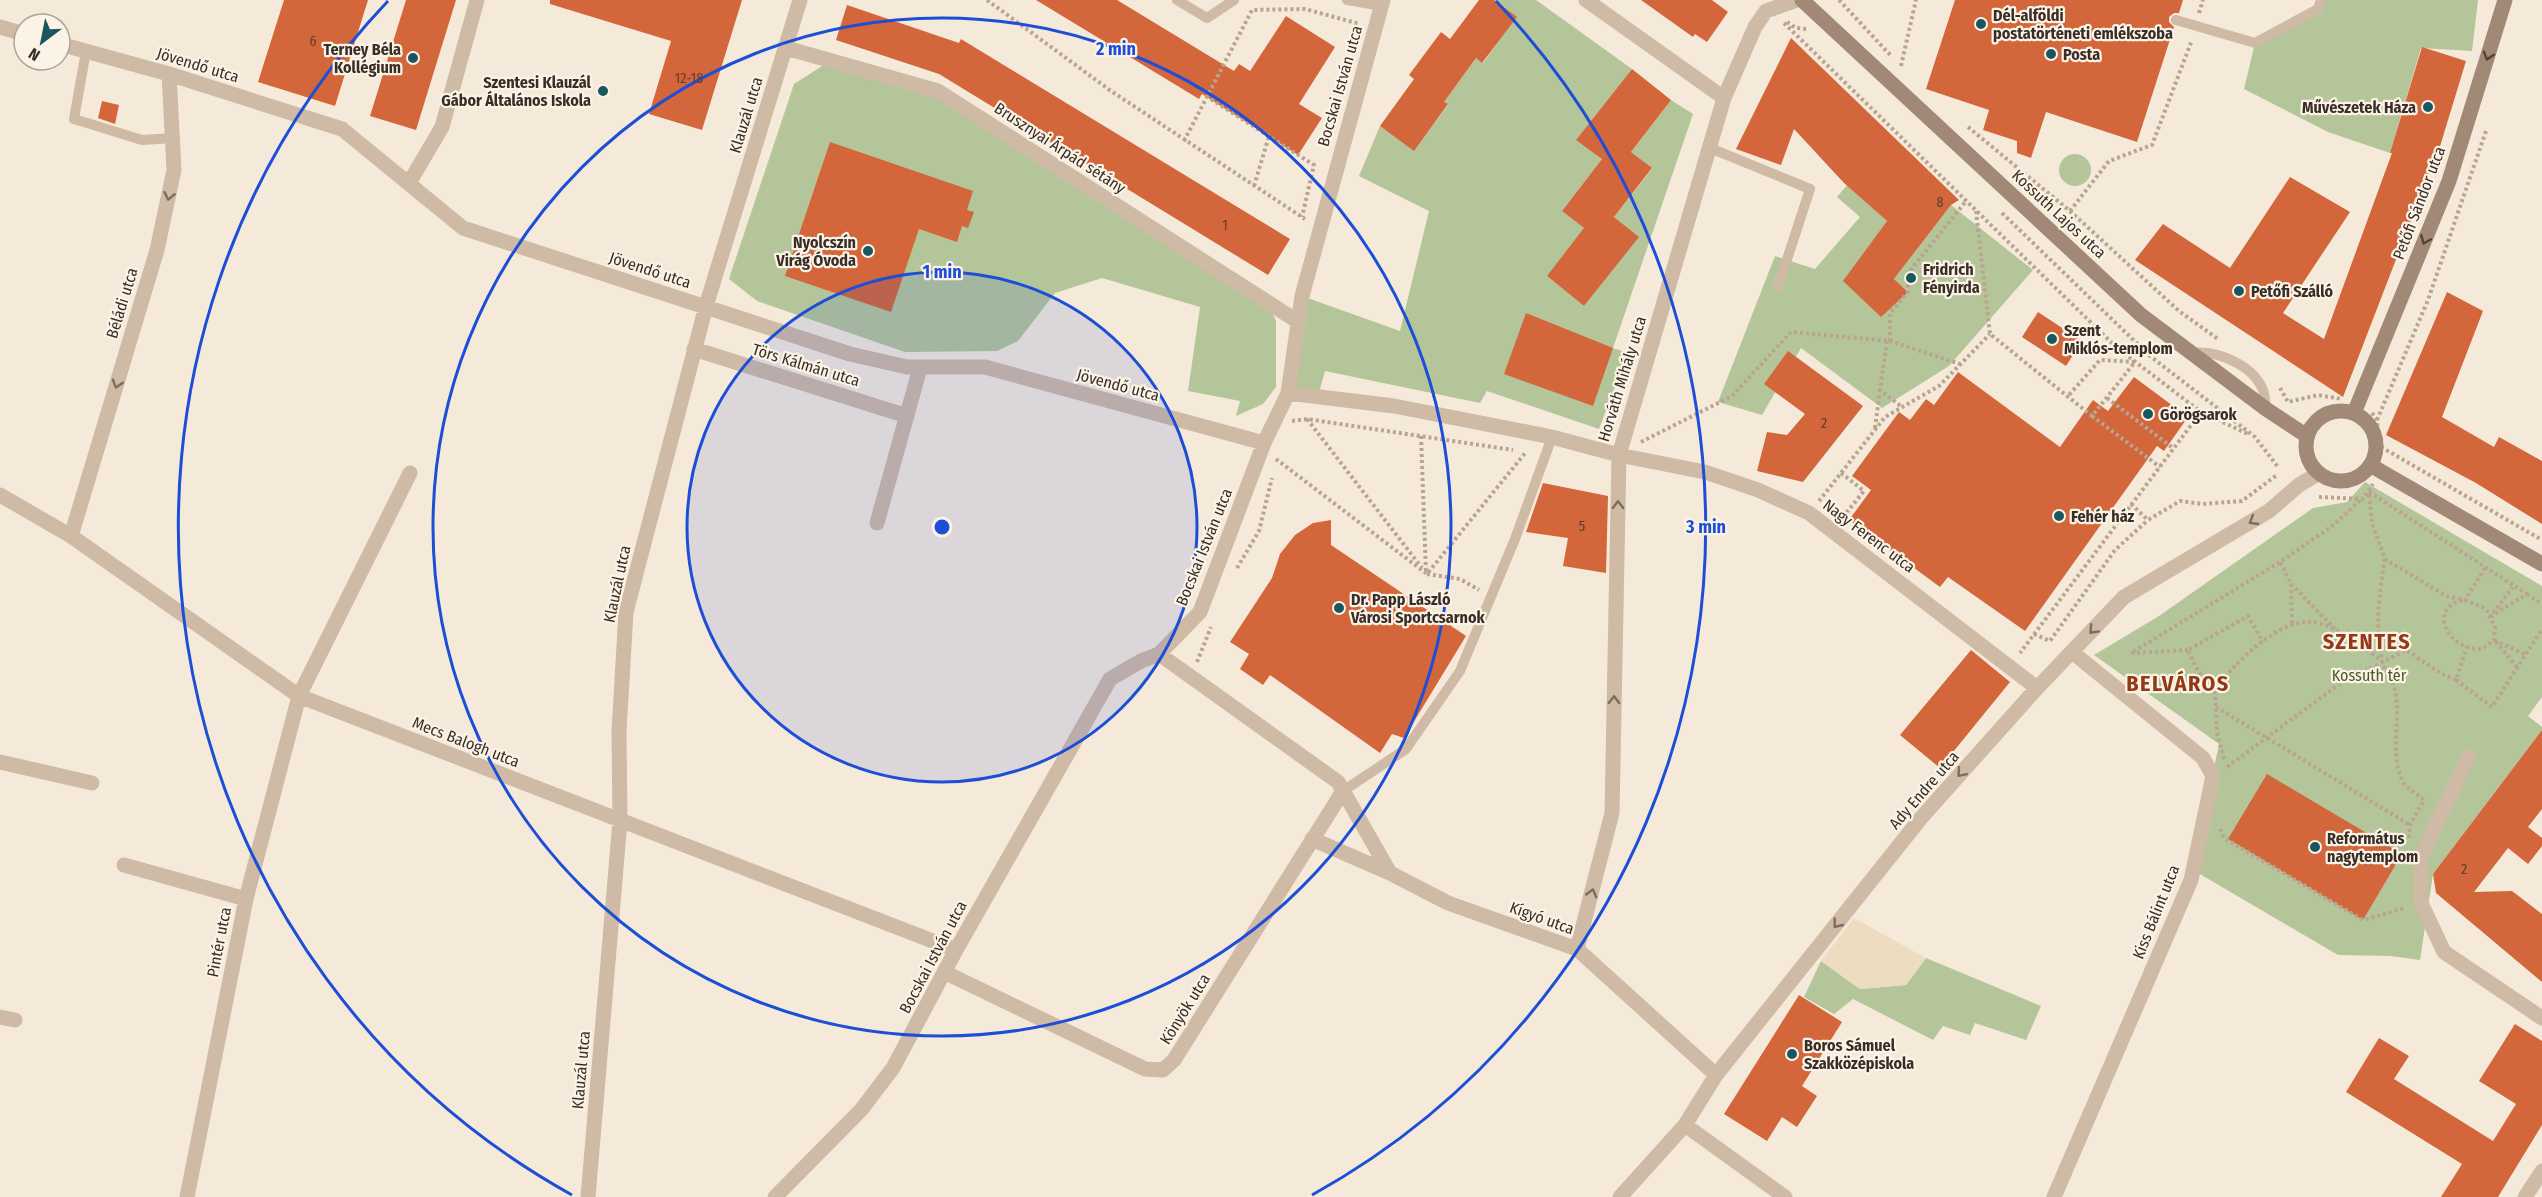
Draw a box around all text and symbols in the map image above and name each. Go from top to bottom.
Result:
place label: Dél-alföldi postatörténeti emlékszoba [1993,6,2173,43]
north arrow [12,12,72,72]
marker: Dél-alföldi postatörténeti emlékszoba [1974,17,1988,31]
street label: Bocskai István utca [1314,23,1366,149]
house number: 6 [310,33,317,50]
text: 2 min [1095,38,1136,60]
place label: Terney Béla Kollégium [323,40,401,77]
text: N [25,44,43,65]
street label: Jövendő utca [155,44,241,87]
place label: Posta [2063,45,2100,64]
marker: Posta [2044,47,2058,61]
one-way arrow [2483,50,2495,61]
marker: Terney Béla Kollégium [406,51,420,65]
house number: 12-18 [675,70,703,87]
place label: Szentesi Klauzál Gábor Általános Iskola [441,73,592,110]
street label: Klauzál utca [725,75,767,155]
marker: Szentesi Klauzál Gábor Általános Iskola [596,84,610,98]
place label: Művészetek Háza [2302,98,2416,117]
street label: Brusznyai Árpád sétány [991,99,1130,198]
marker: Művészetek Háza [2421,100,2435,114]
street label: Petőfi Sándor utca [2389,144,2449,262]
street label: Kossuth Lajos utca [2008,166,2110,262]
one-way arrow [163,191,176,201]
house number: 8 [1937,194,1944,211]
house number: 1 [1222,217,1228,234]
place label: Nyolcszín Virág Óvoda [775,233,856,270]
one-way arrow [2420,234,2432,245]
marker: Nyolcszín Virág Óvoda [861,244,875,258]
street label: Jövendő utca [607,248,693,292]
place label: Fridrich Fényirda [1923,260,1980,297]
text: 1 min [922,261,962,283]
street label: Béládi utca [102,265,142,341]
marker: Fridrich Fényirda [1904,271,1918,285]
place label: Petőfi Szálló [2251,282,2333,301]
marker: Petőfi Szálló [2232,284,2246,298]
street label: Horváth Mihály utca [1594,314,1650,444]
place label: Szent Miklós-templom [2064,321,2173,358]
marker: Szent Miklós-templom [2045,332,2059,346]
street label: Törs Kálmán utca [750,340,862,390]
street label: Jövendő utca [1075,365,1162,405]
one-way arrow [112,378,124,389]
place label: Görögsarok [2160,405,2238,424]
marker: Görögsarok [2141,407,2155,421]
house number: 2 [1821,415,1827,432]
street label: Bocskai István utca [1172,485,1236,608]
street label: Nagy Ferenc utca [1819,495,1919,577]
one-way arrow [1612,501,1624,510]
place label: Fehér ház [2071,507,2135,526]
marker: Fehér ház [2052,509,2066,523]
one-way arrow [2249,513,2259,525]
text: 3 min [1685,516,1726,538]
centre of rings [932,517,952,537]
house number: 5 [1579,518,1585,535]
street label: Klauzál utca [600,543,634,624]
place label: Dr. Papp László Városi Sportcsarnok [1350,590,1486,627]
marker: Dr. Papp László Városi Sportcsarnok [1332,601,1346,615]
one-way arrow [2089,623,2100,634]
district label: SZENTES [2323,628,2411,655]
park label: Kossuth tér [2332,666,2407,685]
district label: BELVÁROS [2126,670,2230,697]
one-way arrow [1608,696,1621,705]
street label: Mecs Balogh utca [410,713,522,771]
street label: Ady Endre utca [1885,747,1963,833]
one-way arrow [1957,767,1968,777]
place label: Református nagytemplom [2327,829,2418,866]
marker: Református nagytemplom [2308,840,2322,854]
house number: 2 [2461,861,2467,878]
street label: Kiss Bálint utca [2129,862,2184,962]
one-way arrow [1584,888,1597,898]
street label: Bocskai István utca [895,897,971,1017]
street label: Kígyó utca [1507,898,1577,938]
street label: Pintér utca [203,905,235,979]
one-way arrow [1833,917,1844,928]
street label: Könyök utca [1156,970,1214,1048]
street label: Klauzál utca [568,1030,594,1110]
place label: Boros Sámuel Szakközépiskola [1804,1036,1914,1073]
marker: Boros Sámuel Szakközépiskola [1785,1047,1799,1061]

